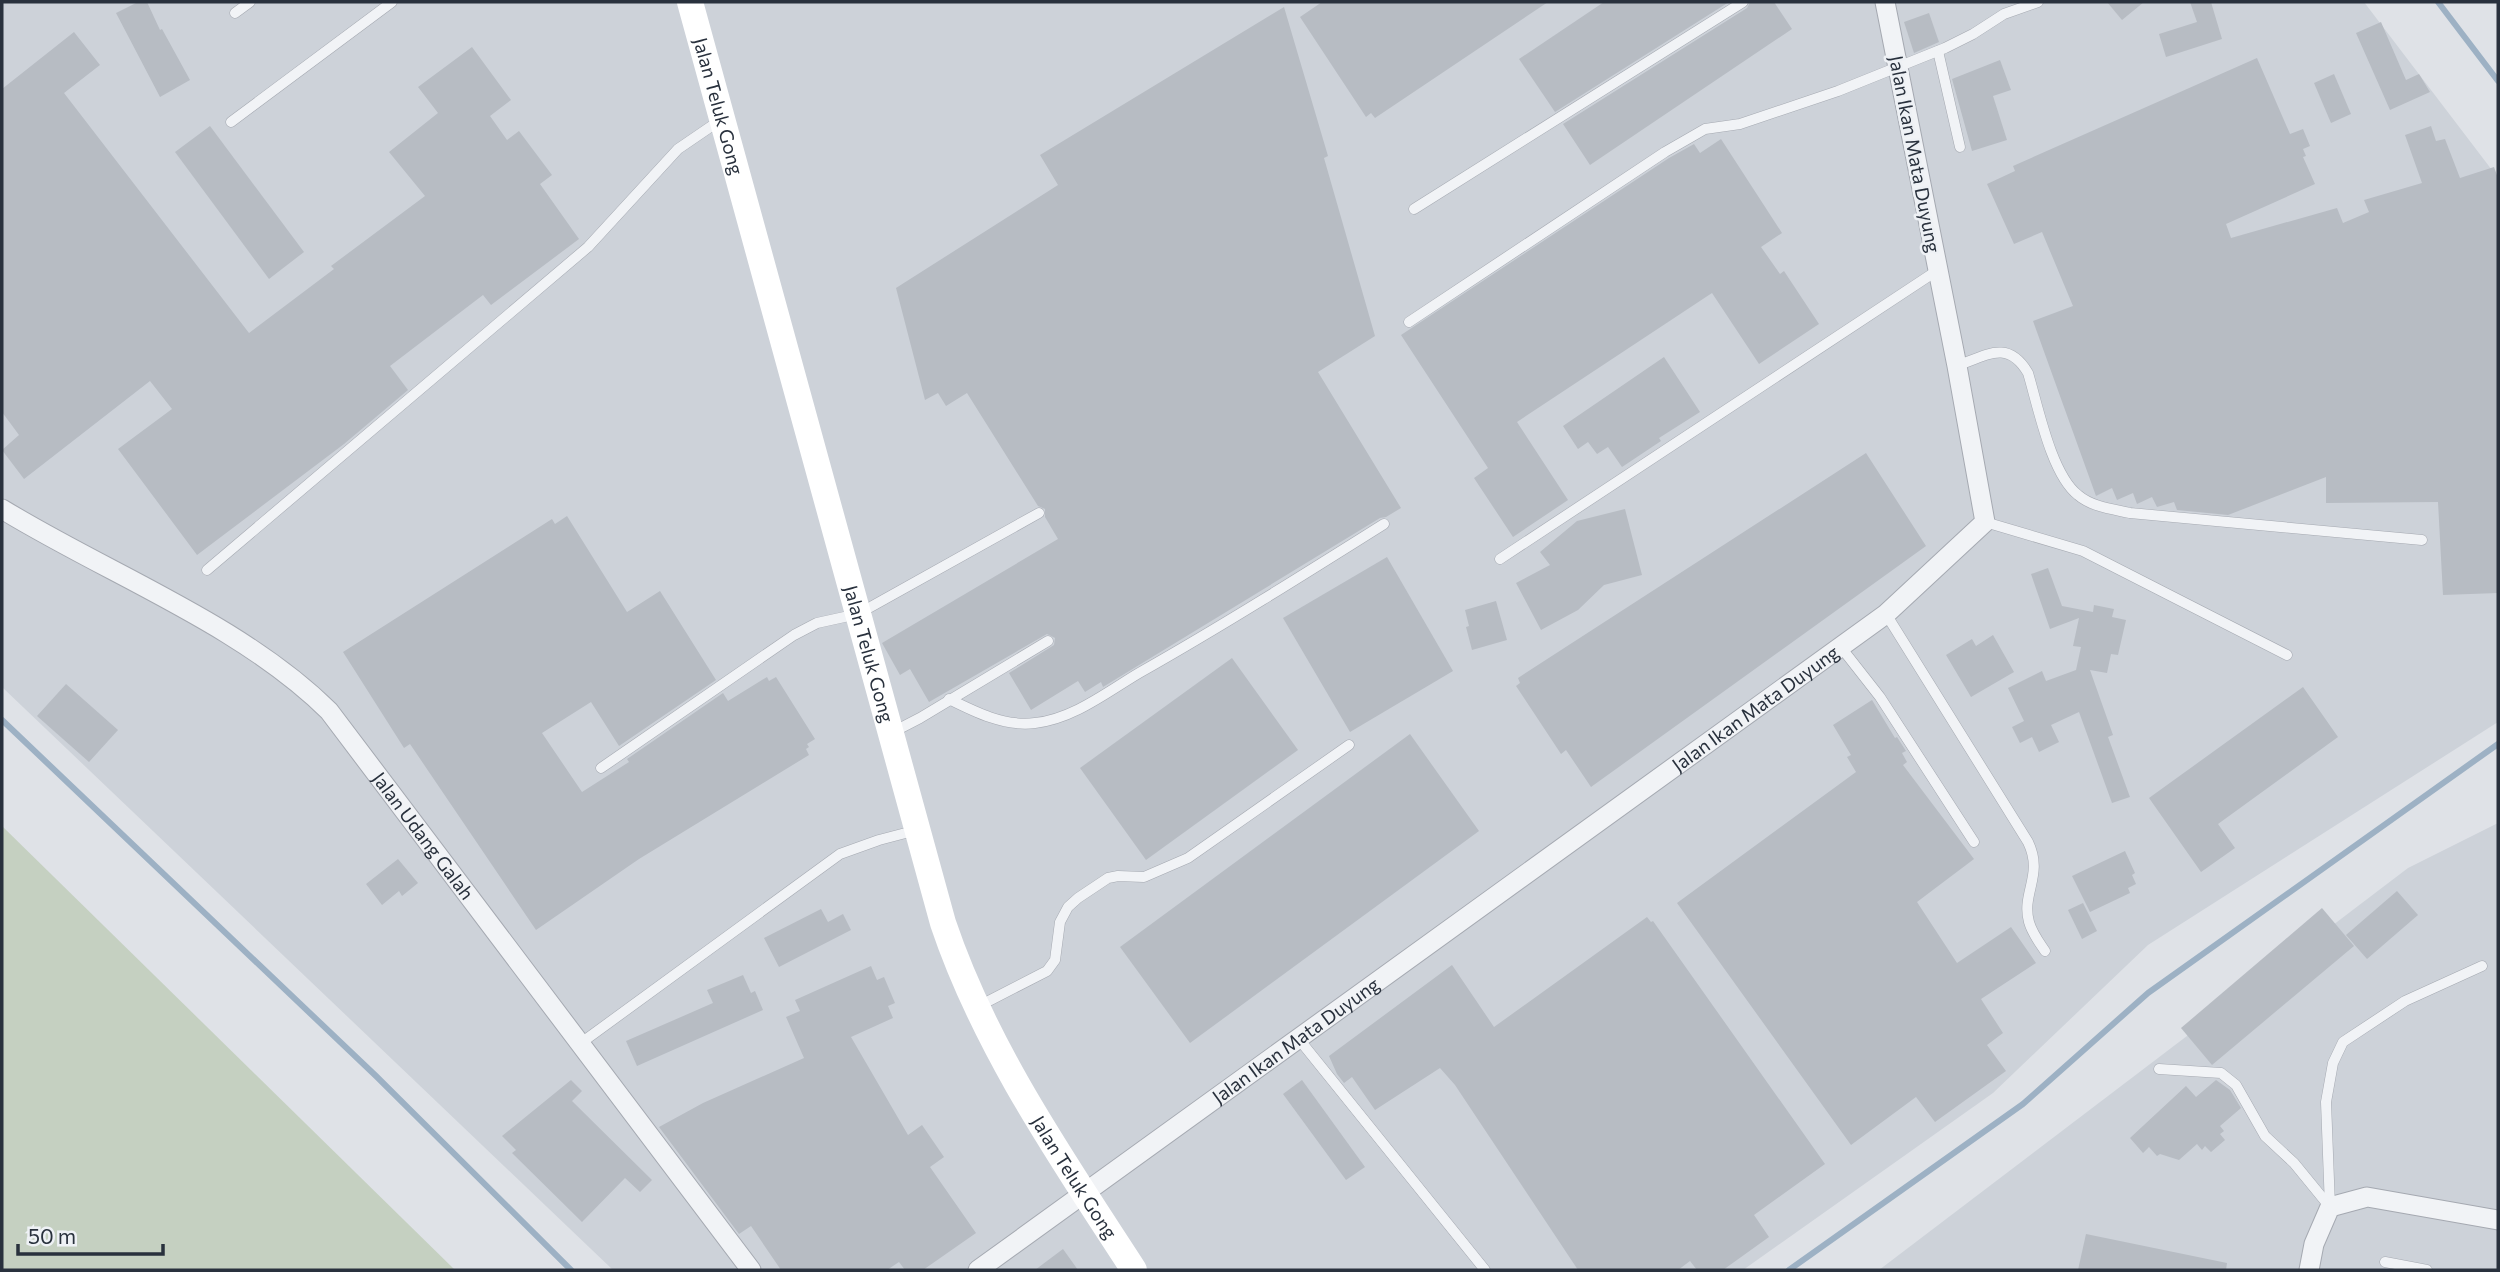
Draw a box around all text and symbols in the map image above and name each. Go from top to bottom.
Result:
street label: Jalan Teluk Gong [689,35,749,177]
street label: Jalan Ikan Mata Duyung [1885,53,1946,254]
street label: Jalan Teluk Gong [840,582,899,725]
street label: Jalan Ikan Mata Duyung [1667,640,1843,776]
street label: Jalan Udang Galah [368,767,479,904]
street label: Jalan Ikan Mata Duyung [1207,972,1383,1108]
street label: Jalan Teluk Gong [1027,1111,1122,1243]
scale bar [18,1212,163,1256]
text: 50 m [28,1223,76,1248]

